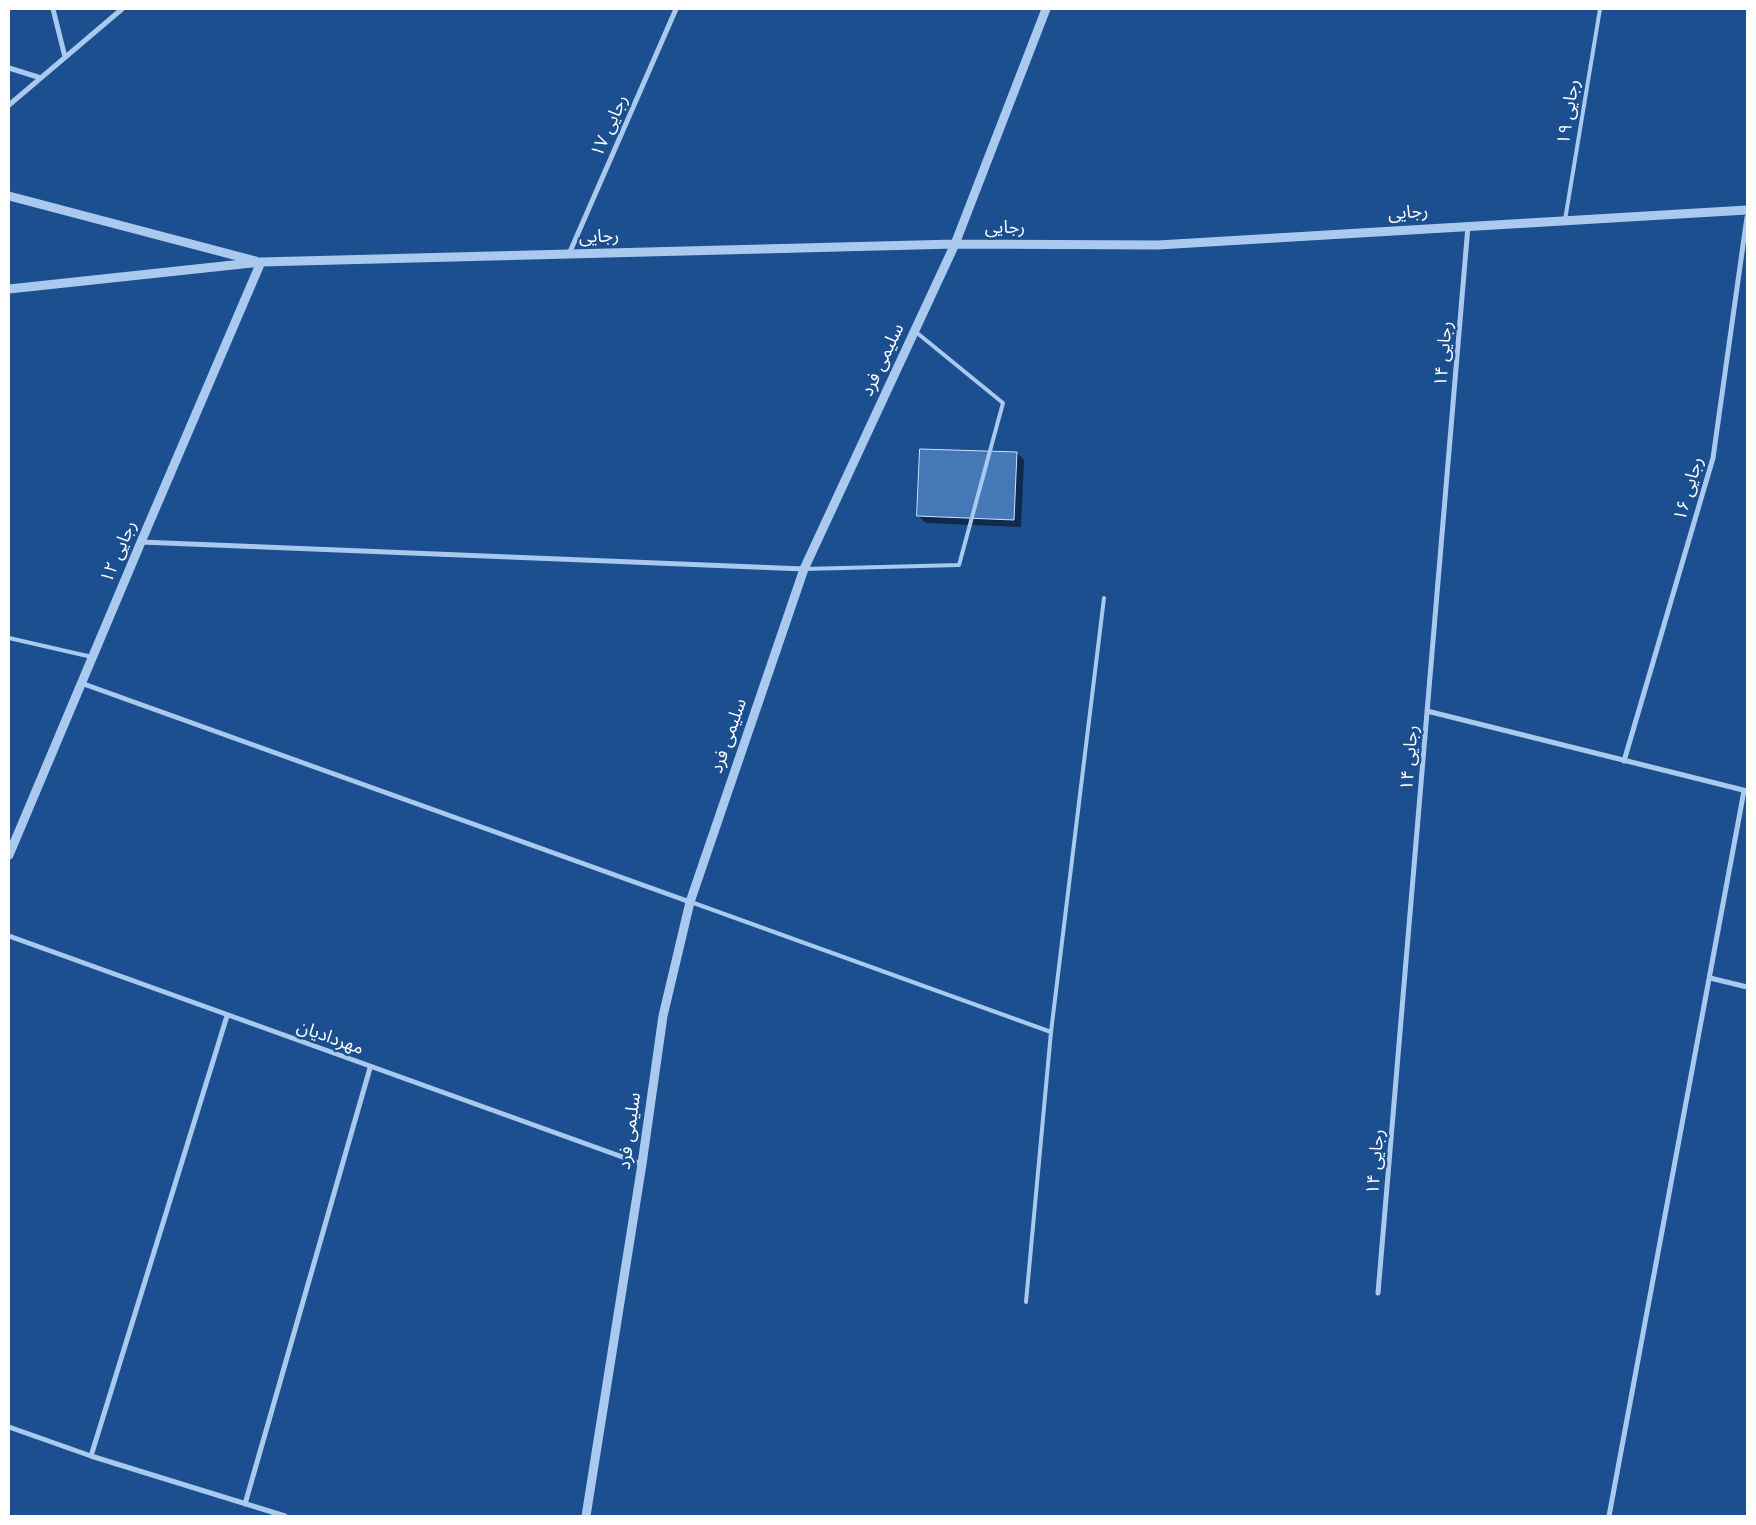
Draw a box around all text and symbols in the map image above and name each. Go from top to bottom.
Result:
street label: رجایی ۱۹ [1553,78,1585,146]
street label: رجایی ۱۷ [587,92,633,160]
street label: رجایی [1387,201,1429,225]
street label: رجایی [985,217,1025,239]
street label: رجایی [578,226,620,248]
street label: سلیمی فرد [857,320,909,400]
street label: رجایی ۱۴ [1430,320,1458,388]
street label: رجایی ۱۶ [1670,455,1708,523]
street label: رجایی ۱۲ [96,518,142,586]
street label: سلیمی فرد [706,696,752,776]
street label: رجایی ۱۴ [1396,724,1424,792]
street label: مهردادیان [294,1016,366,1060]
street label: سلیمی فرد [614,1091,646,1171]
street label: رجایی ۱۴ [1362,1128,1390,1196]

